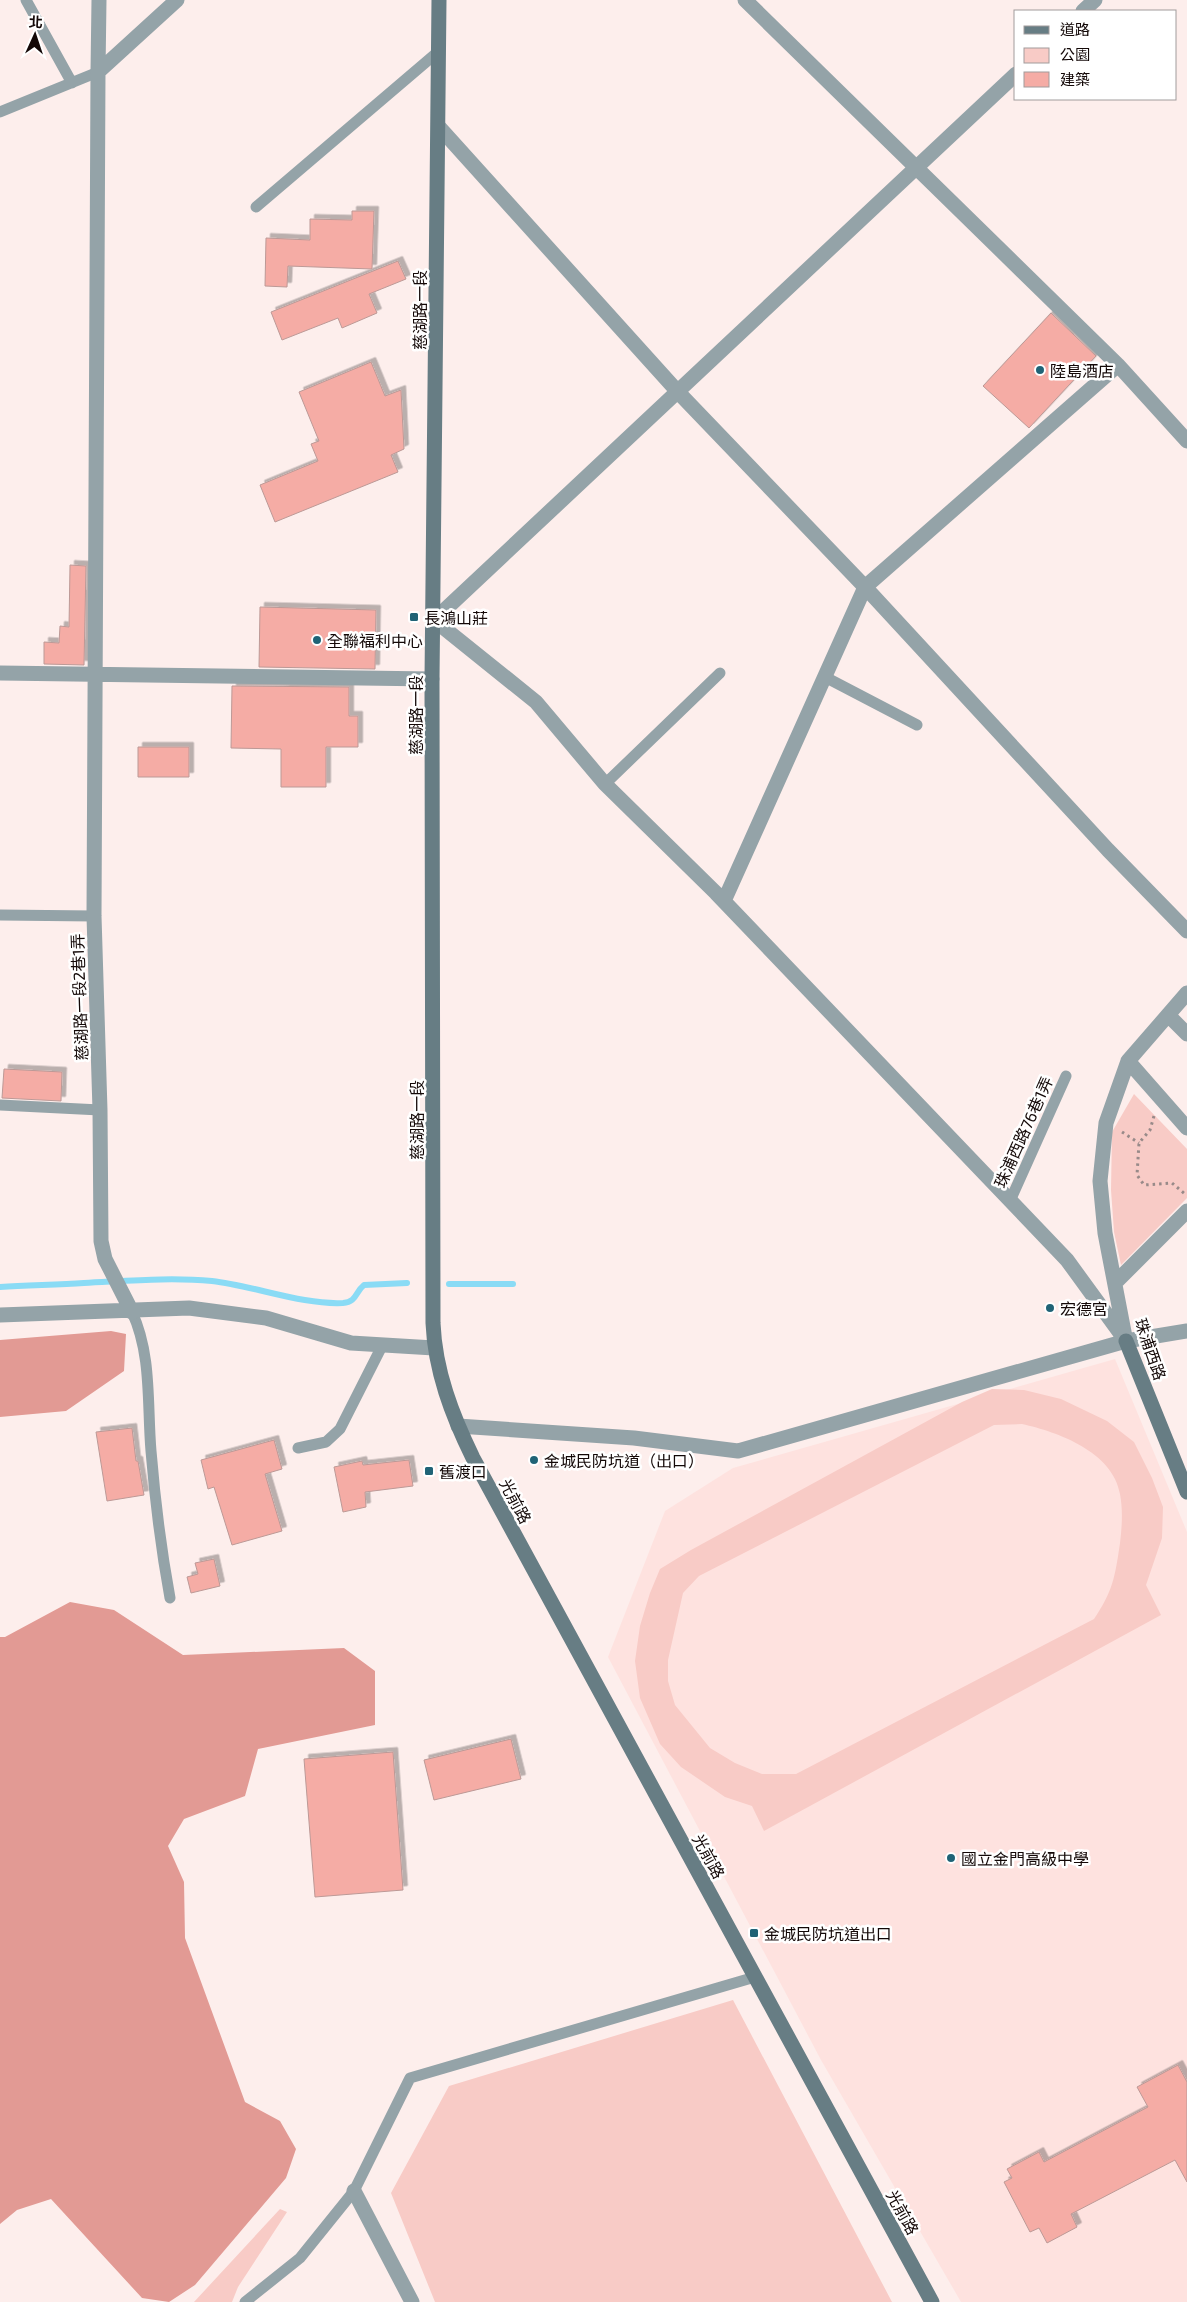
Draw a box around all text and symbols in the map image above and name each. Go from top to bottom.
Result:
north arrow [10,10,60,60]
legend [1014,10,1177,100]
text: 北 [28,13,43,30]
text: 道路 [1060,20,1090,38]
text: 公園 [1060,45,1090,63]
text: 建築 [1060,70,1090,88]
street label: 慈湖路一段 [410,270,429,350]
place label: 陸島酒店 [1050,361,1114,380]
marker: 陸島酒店 [1034,364,1046,376]
place label: 長鴻山莊 [424,608,488,627]
marker: 長鴻山莊 [408,611,420,623]
place label: 全聯福利中心 [327,631,423,650]
marker: 全聯福利中心 [311,634,323,646]
street label: 慈湖路一段 [406,675,425,755]
street label: 慈湖路一段2巷1弄 [67,933,91,1061]
street label: 珠浦西路76巷1弄 [990,1073,1056,1191]
street label: 慈湖路一段 [407,1080,426,1160]
place label: 宏德宮 [1060,1299,1108,1318]
marker: 宏德宮 [1044,1302,1056,1314]
street label: 珠浦西路 [1132,1316,1170,1382]
place label: 金城民防坑道（出口） [544,1451,704,1470]
marker: 金城民防坑道（出口） [528,1454,540,1466]
place label: 舊渡口 [439,1462,487,1481]
marker: 舊渡口 [423,1465,435,1477]
street label: 光前路 [496,1475,536,1527]
street label: 光前路 [689,1830,729,1882]
place label: 國立金門高級中學 [961,1849,1089,1868]
marker: 國立金門高級中學 [945,1852,957,1864]
place label: 金城民防坑道出口 [764,1924,892,1943]
marker: 金城民防坑道出口 [748,1927,760,1939]
street label: 光前路 [883,2186,923,2238]

